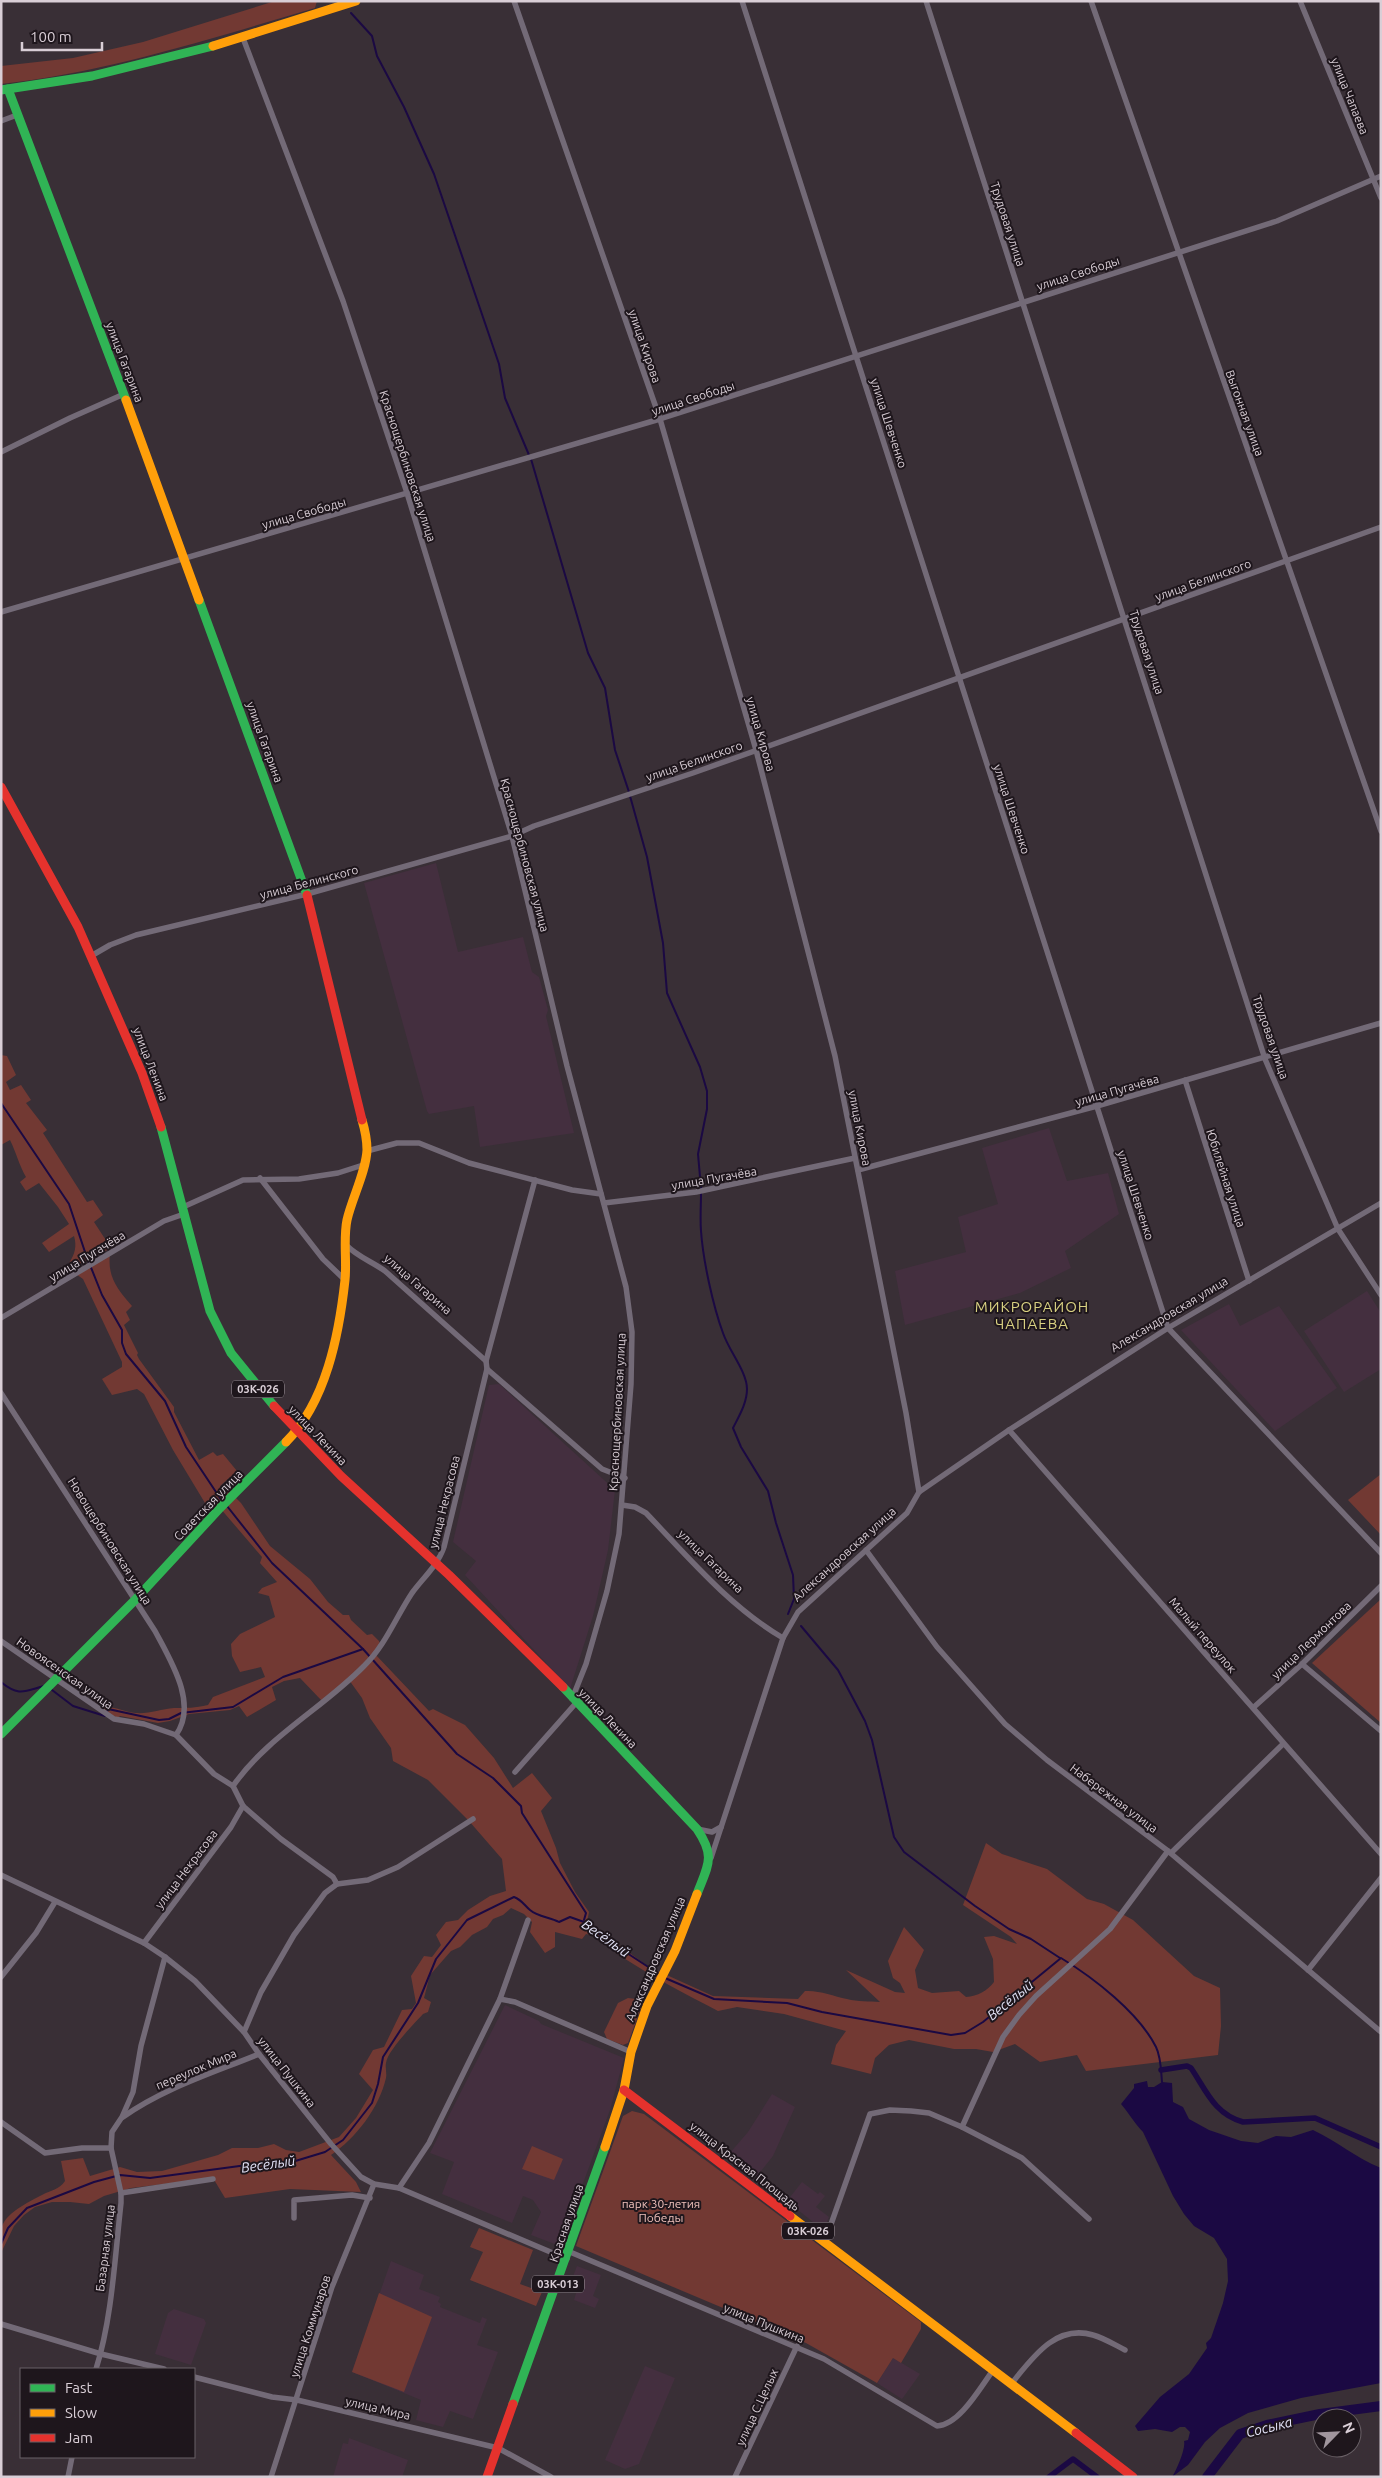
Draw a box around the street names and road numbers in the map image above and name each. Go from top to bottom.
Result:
street label: улица Чапаева [1329,56,1371,136]
street label: Трудовая улица [988,180,1028,268]
street label: улица Свободы [1035,253,1121,293]
street label: улица Кирова [626,308,664,384]
street label: улица Гагарина [104,320,146,404]
street label: Выгонная улица [1223,368,1267,458]
street label: улица Шевченко [868,377,910,469]
street label: улица Свободы [650,378,736,418]
street label: Краснощербиновская улица [377,389,439,543]
street label: улица Свободы [261,495,347,531]
street label: улица Белинского [1153,557,1253,603]
street label: Трудовая улица [1127,608,1167,696]
street label: улица Кирова [744,695,778,773]
street label: улица Гагарина [244,700,286,784]
street label: улица Белинского [644,738,744,784]
street label: улица Шевченко [991,763,1033,855]
street label: Краснощербиновская улица [498,777,552,933]
street label: улица Белинского [258,863,360,901]
street label: Трудовая улица [1251,993,1291,1081]
street label: улица Ленина [131,1025,171,1103]
street label: улица Пугачёва [1074,1072,1160,1108]
street label: улица Кирова [846,1089,874,1167]
street label: Юбилейная улица [1204,1127,1248,1229]
street label: улица Шевченко [1115,1149,1157,1241]
street label: улица Пугачёва [670,1164,758,1192]
street label: улица Пугачёва [47,1228,127,1284]
street label: улица Гагарина [382,1251,454,1317]
street label: Александровская улица [1108,1274,1230,1354]
street label: Краснощербиновская улица [606,1333,628,1491]
road number: 03К-026 [232,1380,284,1398]
street label: улица Ленина [286,1402,350,1468]
street label: улица Некрасова [426,1454,462,1550]
street label: Советская улица [171,1467,245,1543]
street label: Новощербиновская улица [65,1475,155,1607]
street label: Александровская улица [790,1504,898,1604]
street label: улица Гагарина [676,1527,746,1595]
street label: Малый переулок [1167,1595,1239,1675]
street label: улица Лермонтова [1269,1599,1353,1681]
street label: Новоясенская улица [14,1635,116,1711]
street label: улица Ленина [576,1685,640,1751]
street label: Набережная улица [1068,1761,1160,1835]
street label: улица Некрасова [152,1827,220,1911]
street label: Александровская улица [623,1895,687,2023]
street label: улица Пушкина [255,2034,319,2110]
street label: переулок Мира [154,2046,238,2092]
street label: улица Красная Площадь [688,2119,802,2213]
street label: Красная улица [547,2182,585,2264]
street label: Базарная улица [93,2204,117,2292]
road number: 03К-026 [782,2222,834,2240]
street label: улица Коммунаров [287,2273,333,2379]
road number: 03К-013 [532,2276,584,2292]
street label: улица Пушкина [722,2301,806,2345]
street label: улица С.Целых [734,2367,780,2447]
street label: улица Мира [344,2394,412,2422]

